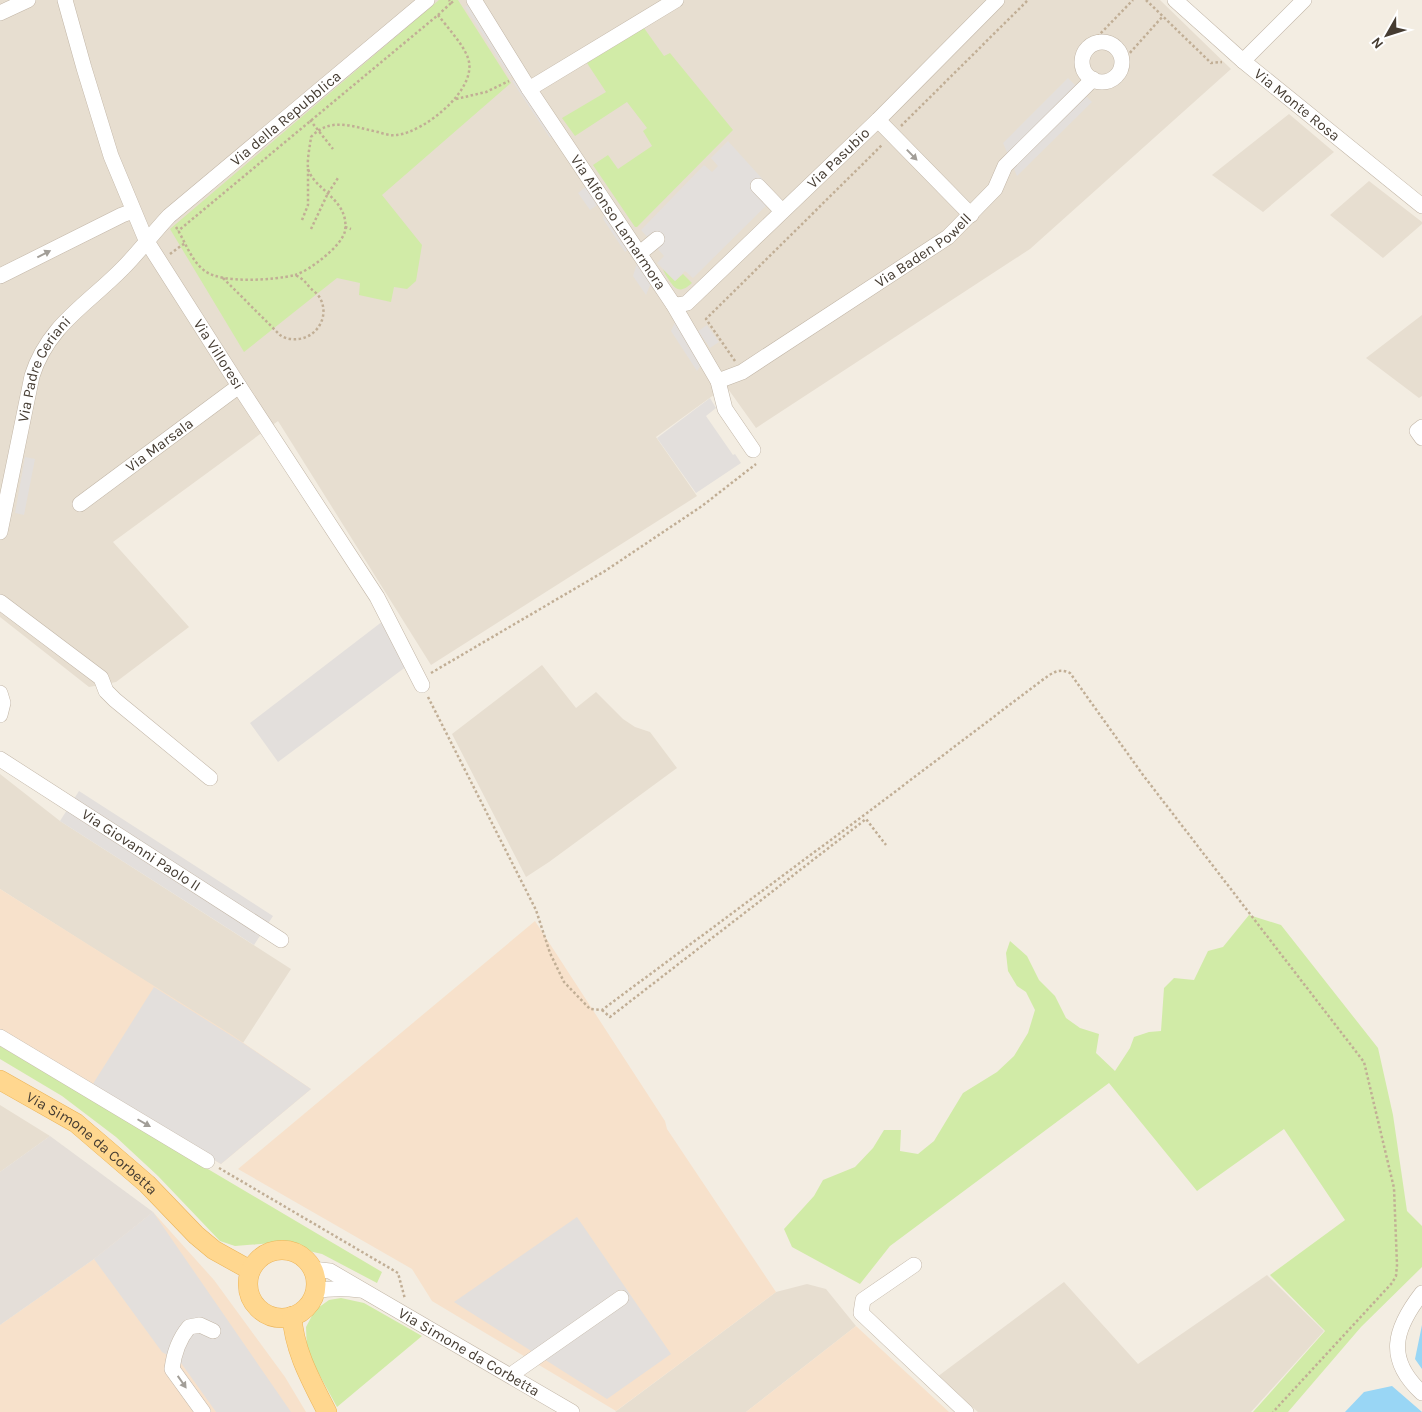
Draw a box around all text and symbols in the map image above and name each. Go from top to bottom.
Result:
north arrow [1362,10,1412,60]
text: N [1368,34,1387,52]
street label: Via Monte Rosa [1251,65,1344,145]
street label: Via della Repubblica [227,67,345,170]
street label: Via Pasubio [803,124,873,192]
one-way arrow [906,148,918,160]
street label: Via Alfonso Lamarmora [567,151,670,293]
street label: Via Baden Powell [872,210,975,291]
one-way arrow [36,250,51,258]
street label: Via Padre Ceriani [14,312,75,424]
street label: Via Villoresi [190,316,248,393]
street label: Via Marsala [122,414,197,476]
street label: Via Giovanni Paolo II [78,805,204,895]
street label: Via Simone da Corbetta [23,1088,161,1198]
one-way arrow [137,1119,150,1128]
street label: Via Simone da Corbetta [395,1304,543,1400]
one-way arrow [176,1375,186,1388]

